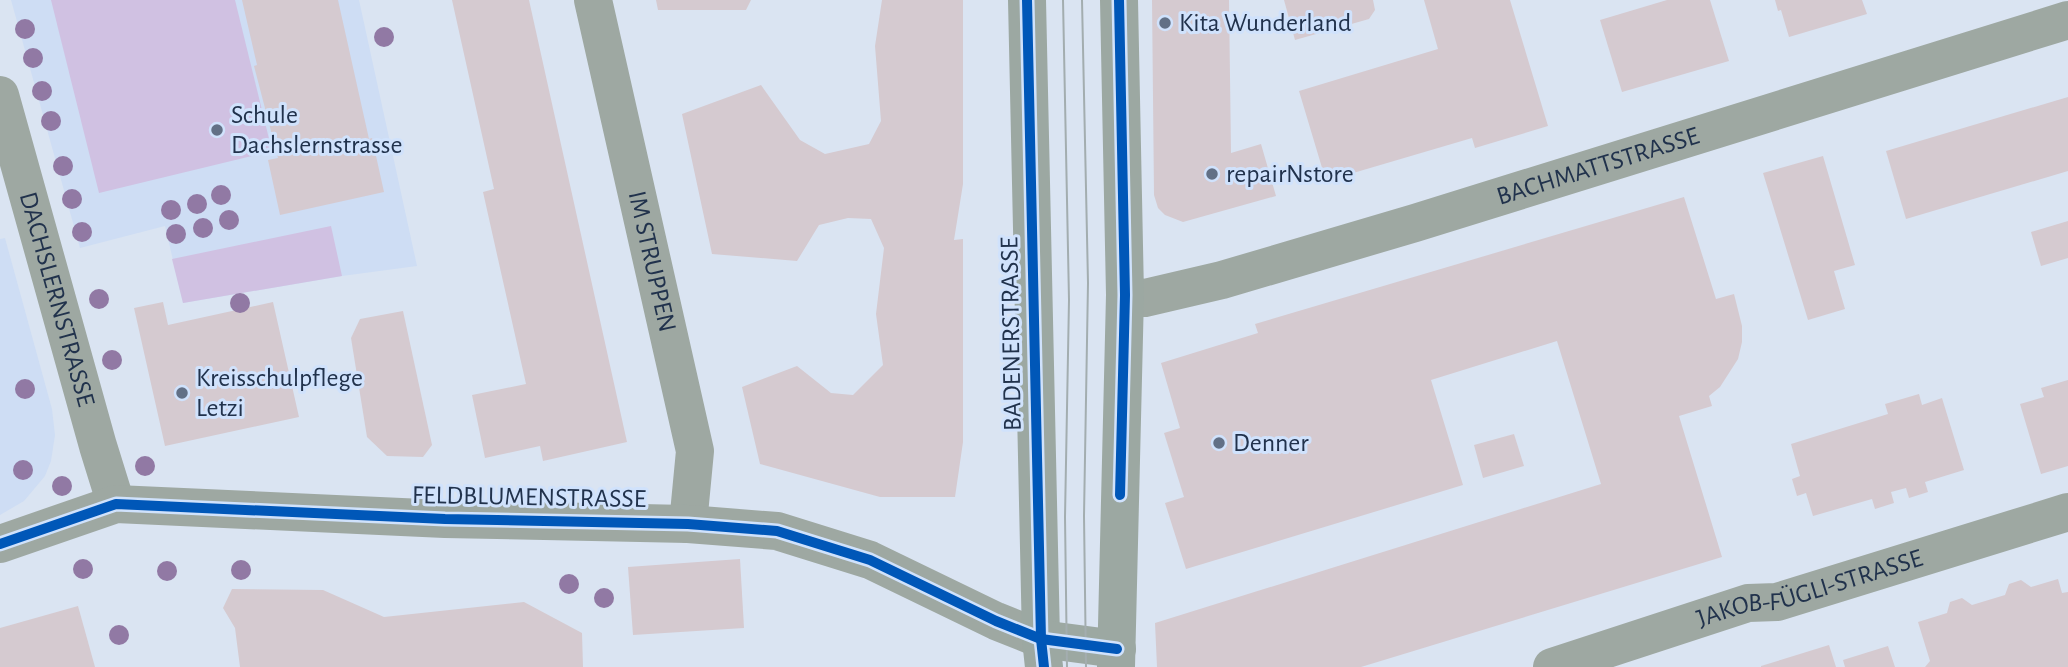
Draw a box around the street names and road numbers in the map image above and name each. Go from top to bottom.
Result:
street label: BACHMATTSTRASSE [1494,123,1702,210]
street label: IM STRUPPEN [624,188,681,334]
street label: DACHSLERNSTRASSE [15,189,99,409]
street label: BADENERSTRASSE [996,237,1026,431]
street label: FELDBLUMENSTRASSE [412,482,646,512]
street label: JAKOB-FÜGLI-STRASSE [1693,545,1926,632]

